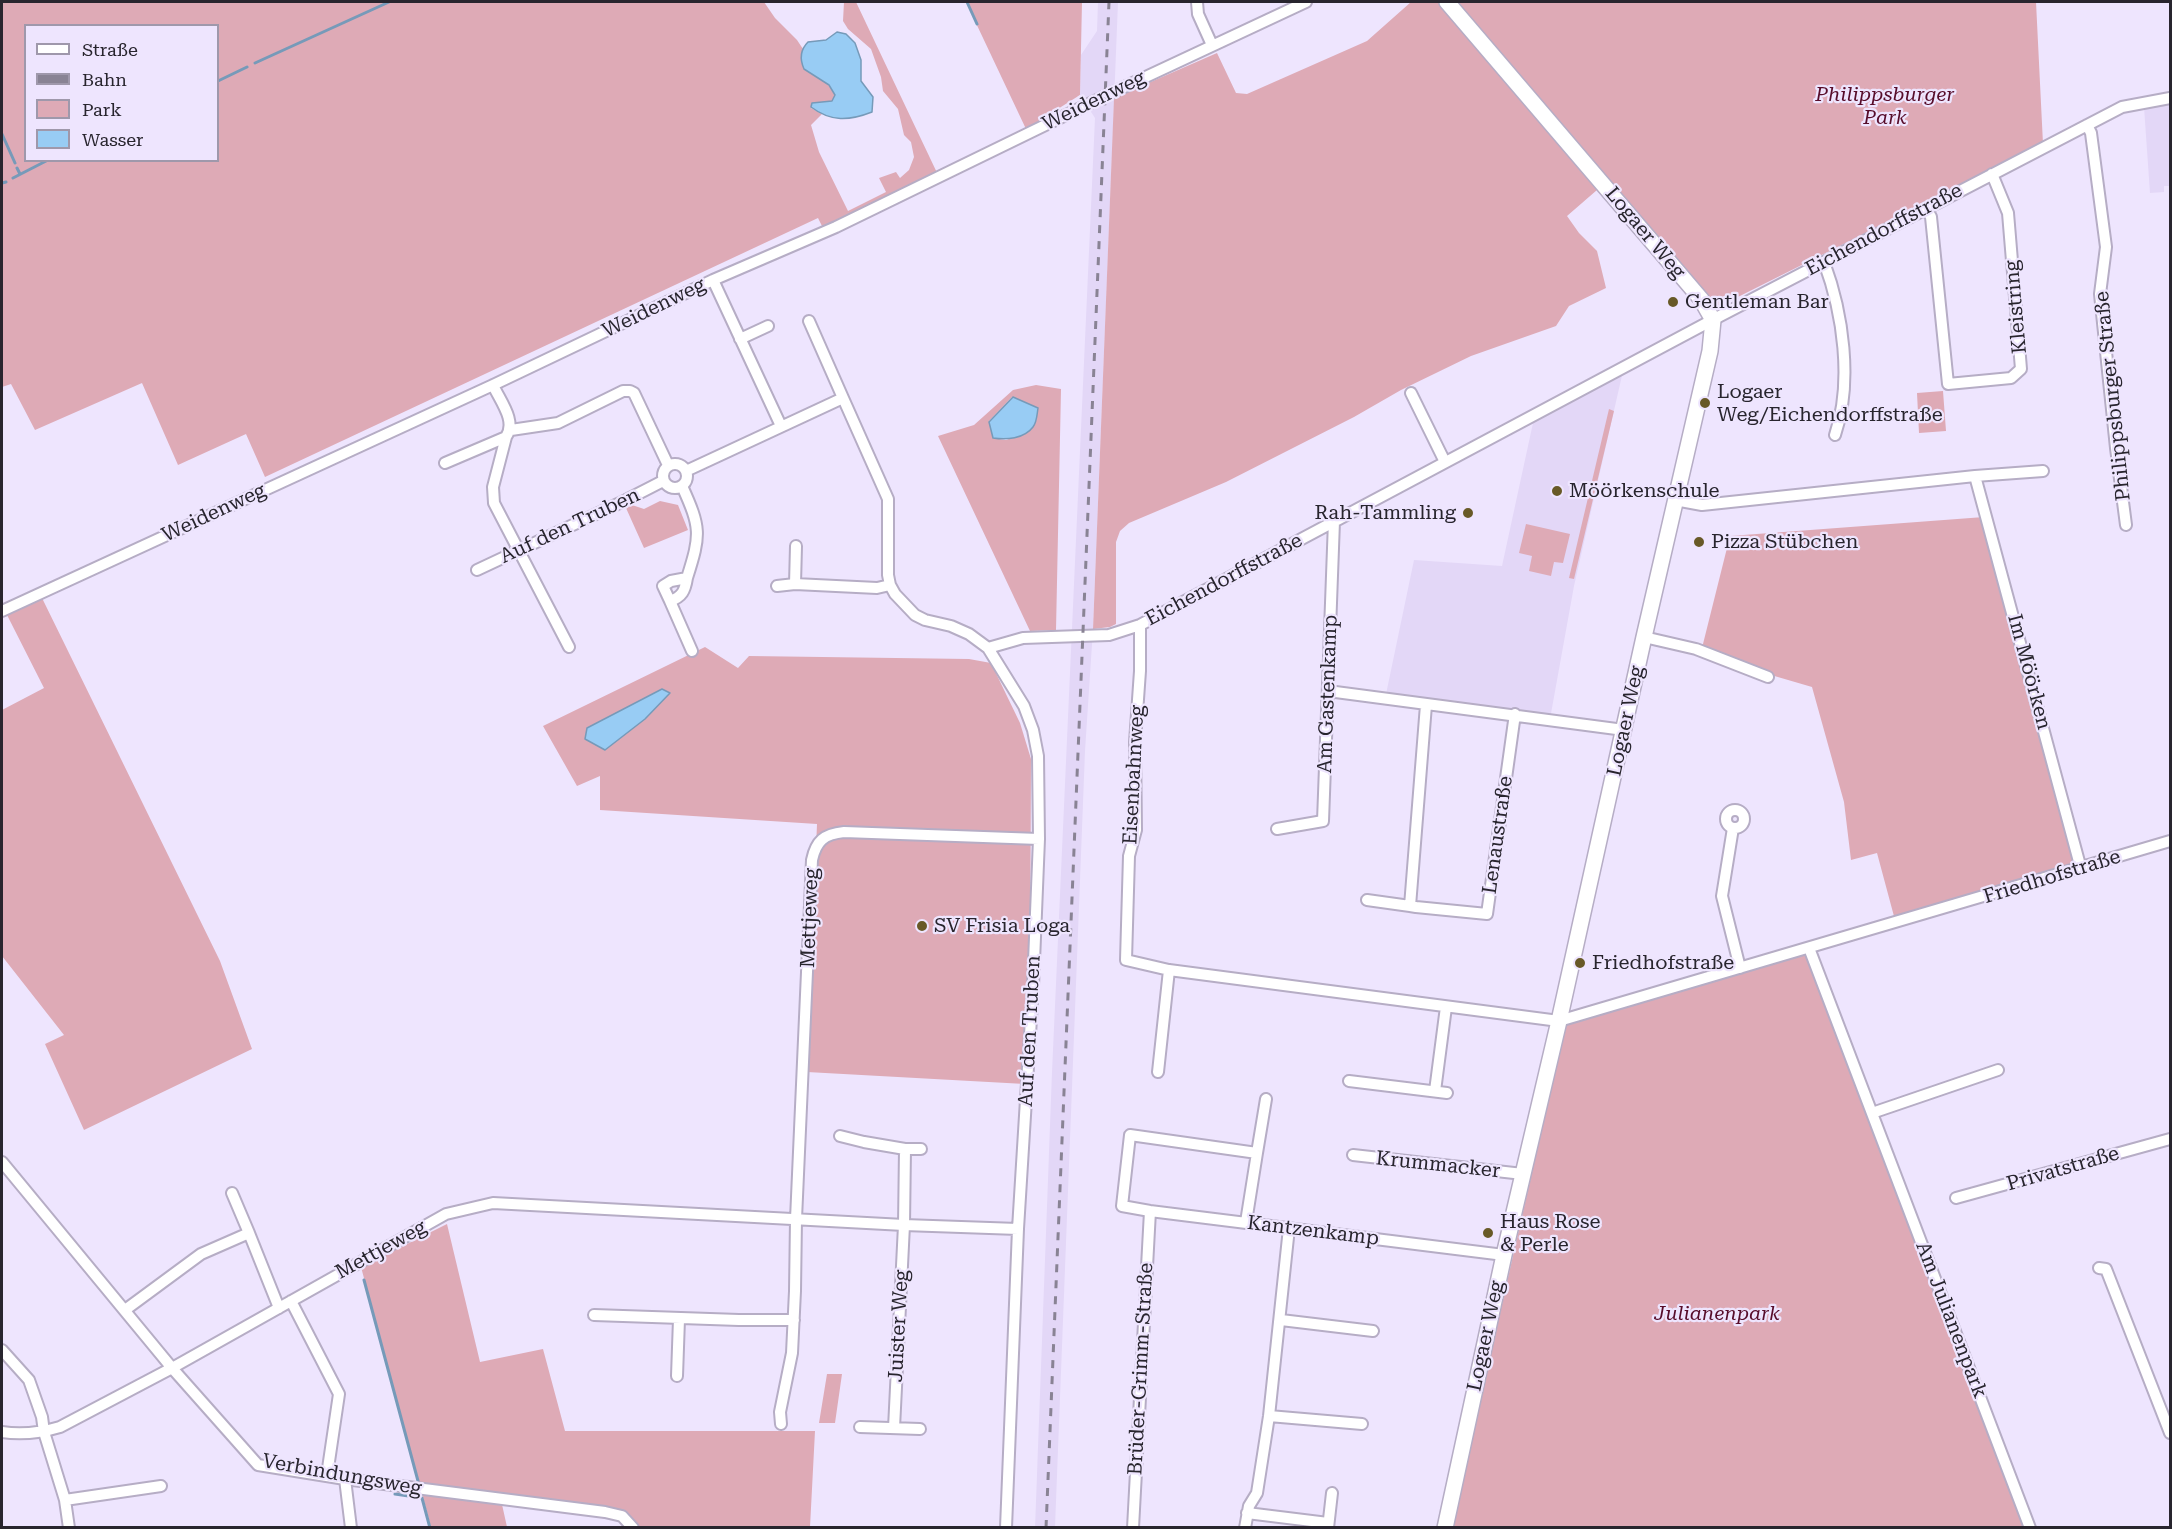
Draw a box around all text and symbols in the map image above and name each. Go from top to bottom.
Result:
legend [24,24,219,162]
text: Straße [82,39,138,60]
street label: Weidenweg [1039,66,1149,136]
text: Bahn [82,69,127,90]
park label: Philippsburger Park [1815,83,1955,130]
text: Park [82,99,122,120]
text: Wasser [82,129,143,150]
street label: Eichendorffstraße [1801,179,1967,281]
street label: Logaer Weg [1600,182,1690,284]
street label: Kleistring [2000,259,2032,355]
street label: Weidenweg [599,273,709,343]
place label: Gentleman Bar [1685,290,1829,314]
street label: Philippsburger Straße [2090,290,2136,502]
marker: Gentleman Bar [1666,295,1680,309]
place label: Logaer Weg/Eichendorffstraße [1717,380,1943,427]
marker: Logaer Weg/Eichendorffstraße [1698,396,1712,410]
street label: Weidenweg [158,479,270,547]
place label: Möörkenschule [1569,479,1720,503]
street label: Auf den Truben [496,483,644,569]
marker: Möörkenschule [1550,484,1564,498]
place label: Rah-Tammling [1315,501,1456,525]
marker: Rah-Tammling [1461,506,1475,520]
street label: Eichendorffstraße [1141,529,1307,631]
place label: Pizza Stübchen [1711,530,1858,554]
marker: Pizza Stübchen [1692,535,1706,549]
street label: Im Möörken [2002,612,2056,732]
street label: Am Gastenkamp [1313,614,1343,774]
street label: Logaer Weg [1603,664,1649,778]
street label: Eisenbahnweg [1118,705,1150,845]
street label: Lenaustraße [1478,774,1518,896]
street label: Friedhofstraße [1980,845,2124,909]
street label: Mettjeweg [796,868,824,968]
place label: SV Frisia Loga [934,914,1070,938]
marker: SV Frisia Loga [915,919,929,933]
place label: Friedhofstraße [1592,951,1734,975]
street label: Auf den Truben [1014,955,1046,1107]
marker: Friedhofstraße [1573,956,1587,970]
street label: Privatstraße [2004,1141,2122,1197]
street label: Krummacker [1375,1147,1501,1183]
place label: Haus Rose & Perle [1500,1210,1600,1257]
street label: Kantzenkamp [1246,1211,1380,1251]
street label: Mettjeweg [331,1215,431,1285]
marker: Haus Rose & Perle [1481,1226,1495,1240]
street label: Am Julianenpark [1910,1238,1992,1402]
street label: Brüder-Grimm-Straße [1123,1262,1159,1476]
street label: Juister Weg [884,1269,914,1383]
street label: Logaer Weg [1463,1279,1509,1393]
park label: Julianenpark [1654,1302,1780,1326]
street label: Verbindungsweg [260,1449,424,1501]

